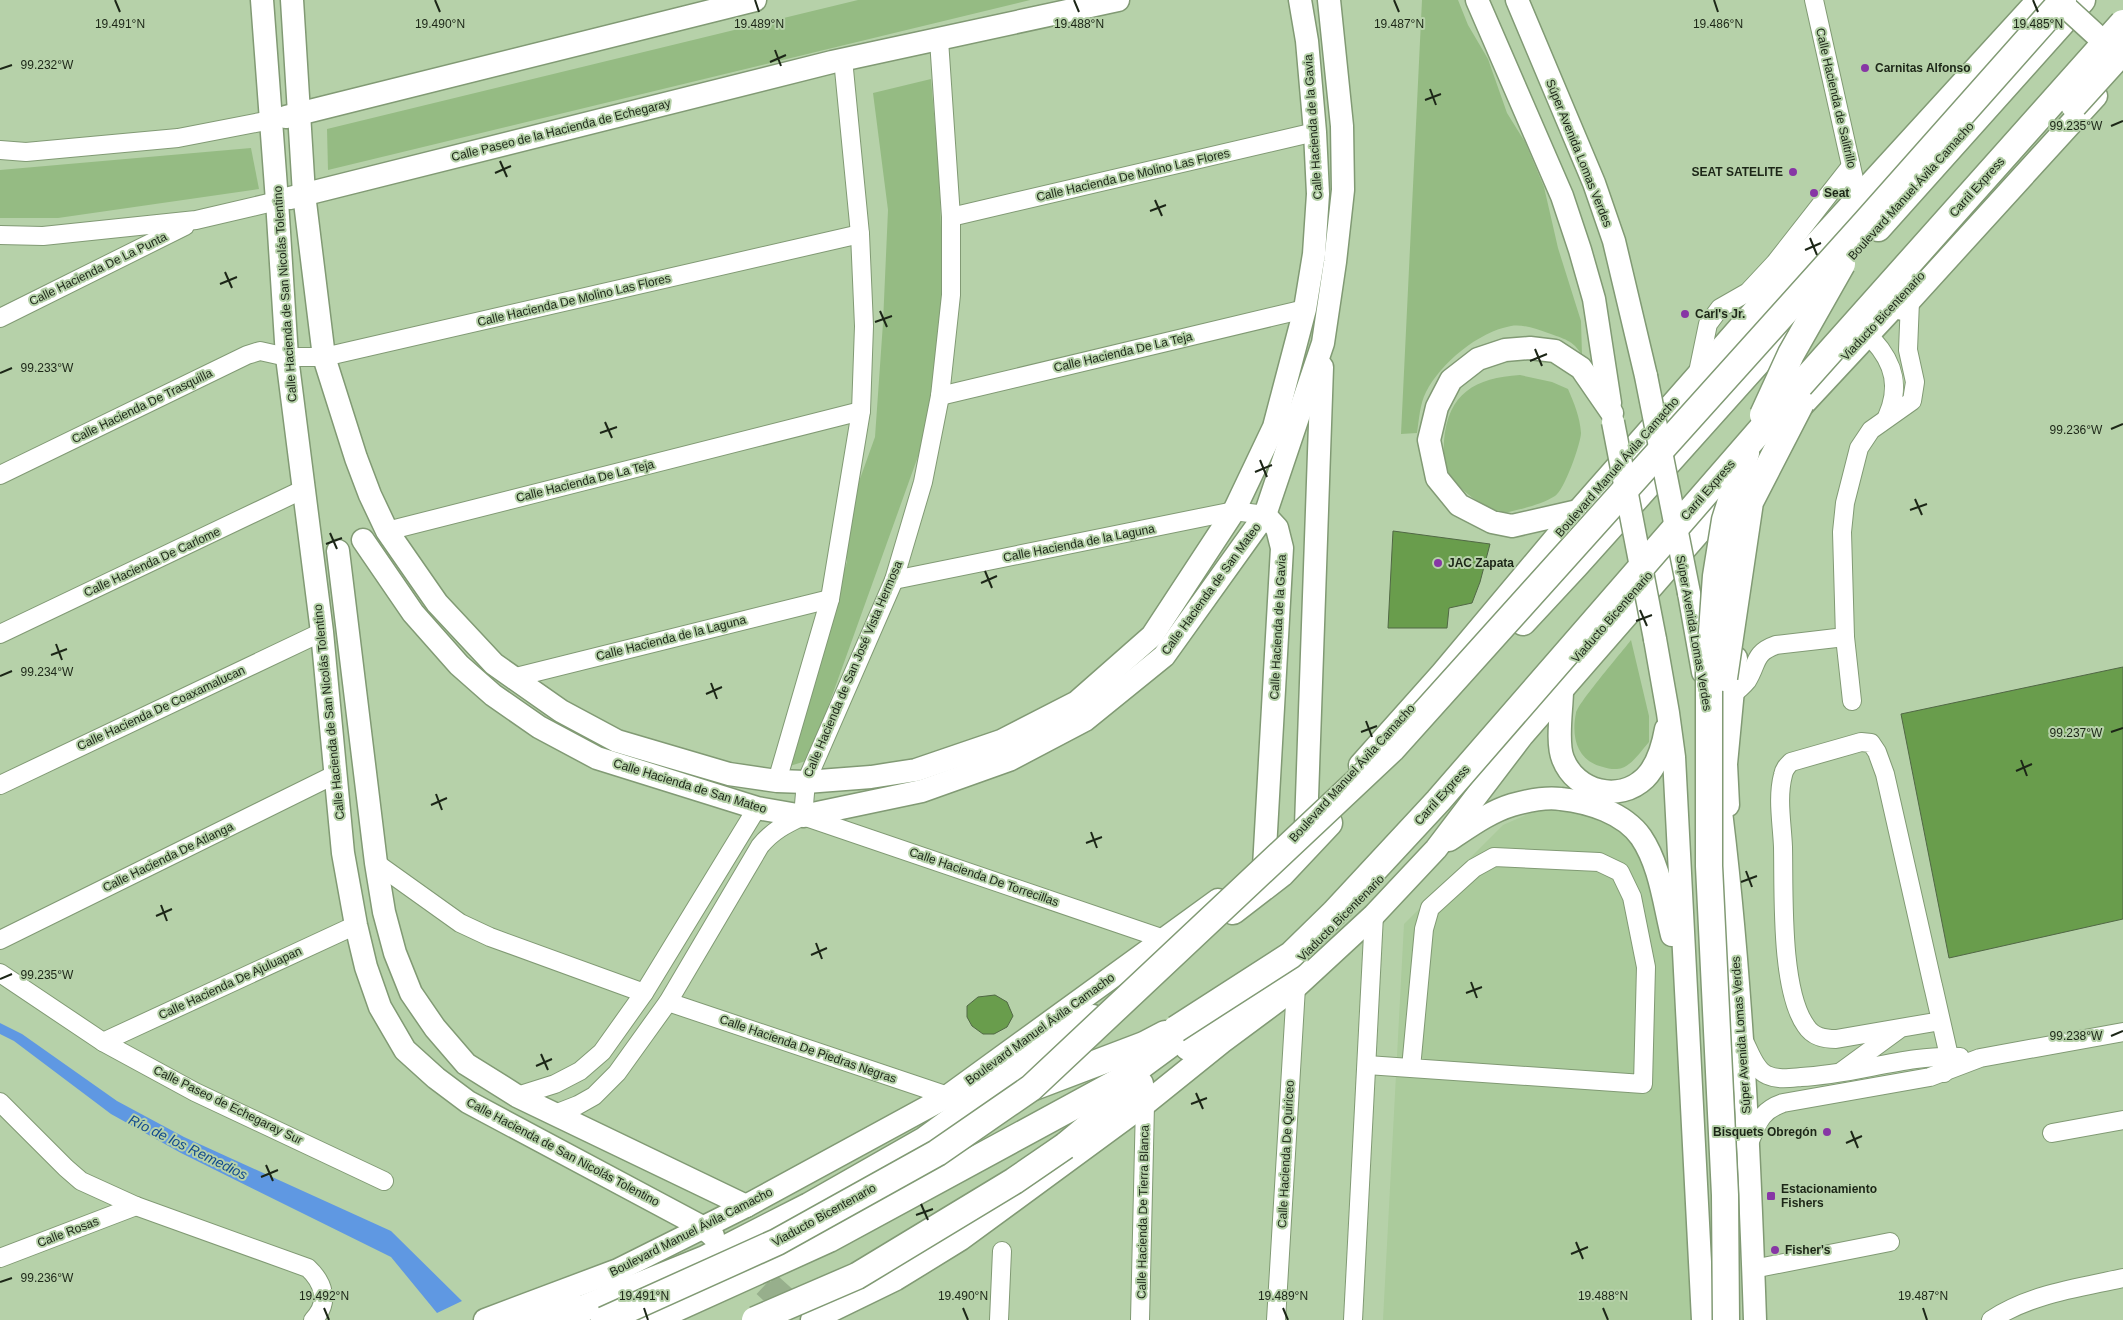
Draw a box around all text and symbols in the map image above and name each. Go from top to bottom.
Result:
text: 19.491°N [95,17,145,31]
text: 19.490°N [415,17,465,31]
text: 19.489°N [734,17,784,31]
text: 19.488°N [1054,17,1104,31]
text: 19.487°N [1374,17,1424,31]
text: 19.486°N [1693,17,1743,31]
text: 19.485°N [2013,17,2063,31]
street label: Calle Hacienda de Salitrillo [1813,27,1859,170]
street label: Calle Hacienda de la Gavia [1301,54,1325,200]
text: 99.232°W [21,58,74,72]
place label: Carnitas Alfonso [1875,61,1971,75]
marker: Carnitas Alfonso [1859,62,1871,74]
street label: Súper Avenida Lomas Verdes [1543,77,1615,229]
street label: Calle Paseo de la Hacienda de Echegaray [450,96,672,164]
street label: Boulevard Manuel Ávila Camacho [1845,118,1977,263]
text: 99.235°W [2050,119,2103,133]
street label: Calle Hacienda De Molino Las Flores [1035,146,1231,204]
street label: Carril Express [1947,154,2007,220]
place label: SEAT SATELITE [1691,165,1783,179]
marker: SEAT SATELITE [1787,166,1799,178]
street label: Calle Hacienda de San Nicolás Tolentino [270,185,300,403]
place label: Seat [1824,186,1849,200]
marker: Seat [1808,187,1820,199]
street label: Calle Hacienda De La Punta [27,229,169,308]
street label: Viaducto Bicentenario [1838,268,1928,363]
street label: Calle Hacienda De Molino Las Flores [476,271,672,329]
place label: Carl's Jr. [1695,307,1745,321]
marker: Carl's Jr. [1679,308,1691,320]
street label: Calle Hacienda De La Teja [1052,329,1194,375]
text: 99.233°W [21,361,74,375]
street label: Calle Hacienda De Trasquilla [69,366,215,446]
street label: Boulevard Manuel Ávila Camacho [1552,393,1682,540]
text: 99.236°W [2050,423,2103,437]
street label: Calle Hacienda De La Teja [514,457,656,505]
street label: Carril Express [1678,457,1738,523]
street label: Calle Hacienda de San Mateo [1158,520,1264,658]
street label: Calle Hacienda de la Laguna [1002,521,1156,565]
street label: Calle Hacienda De Carlome [82,524,223,600]
street label: Calle Hacienda de la Gavia [1267,554,1289,700]
street label: Súper Avenida Lomas Verdes [1673,554,1715,712]
place label: JAC Zapata [1448,556,1514,570]
marker: JAC Zapata [1432,557,1444,569]
street label: Calle Hacienda de San José Vista Hermosa [801,559,905,779]
street label: Viaducto Bicentenario [1568,568,1656,666]
street label: Calle Hacienda de San Nicolás Tolentino [311,603,347,820]
street label: Calle Hacienda de la Laguna [595,612,748,663]
street label: Calle Hacienda De Coaxamalucan [75,663,247,753]
text: 99.234°W [21,665,74,679]
street label: Boulevard Manuel Ávila Camacho [1286,700,1418,845]
text: 99.237°W [2050,726,2103,740]
street label: Calle Hacienda de San Mateo [612,756,769,816]
street label: Carril Express [1412,762,1472,828]
street label: Calle Hacienda De Atlanga [100,819,236,895]
street label: Calle Hacienda De Torrecillas [907,845,1061,909]
street label: Viaducto Bicentenario [1295,872,1387,964]
street label: Calle Hacienda De Ajuluapan [156,944,304,1022]
street label: Súper Avenida Lomas Verdes [1729,956,1753,1114]
text: 99.235°W [21,968,74,982]
street label: Boulevard Manuel Ávila Camacho [962,969,1117,1088]
street label: Calle Hacienda De Piedras Negras [718,1012,898,1086]
text: 99.238°W [2050,1029,2103,1043]
street label: Calle Paseo de Echegaray Sur [151,1063,305,1147]
street label: Calle Hacienda De Quiriceo [1275,1079,1297,1228]
street label: Calle Hacienda de San Nicolás Tolentino [464,1095,662,1209]
water label: Río de los Remedios [126,1111,250,1183]
street label: Calle Hacienda De Tierra Blanca [1134,1125,1152,1299]
place label: Bisquets Obregón [1713,1125,1817,1139]
marker: Bisquets Obregón [1821,1126,1833,1138]
street label: Viaducto Bicentenario [770,1180,879,1249]
place label: Estacionamiento Fishers [1781,1182,1877,1210]
street label: Boulevard Manuel Ávila Camacho [607,1184,775,1279]
marker: Estacionamiento Fishers [1765,1190,1777,1202]
street label: Calle Rosas [35,1214,101,1250]
place label: Fisher's [1785,1243,1831,1257]
marker: Fisher's [1769,1244,1781,1256]
text: 99.236°W [21,1271,74,1285]
text: 19.492°N [299,1289,349,1303]
text: 19.491°N [619,1289,669,1303]
text: 19.490°N [938,1289,988,1303]
text: 19.489°N [1258,1289,1308,1303]
text: 19.488°N [1578,1289,1628,1303]
text: 19.487°N [1898,1289,1948,1303]

